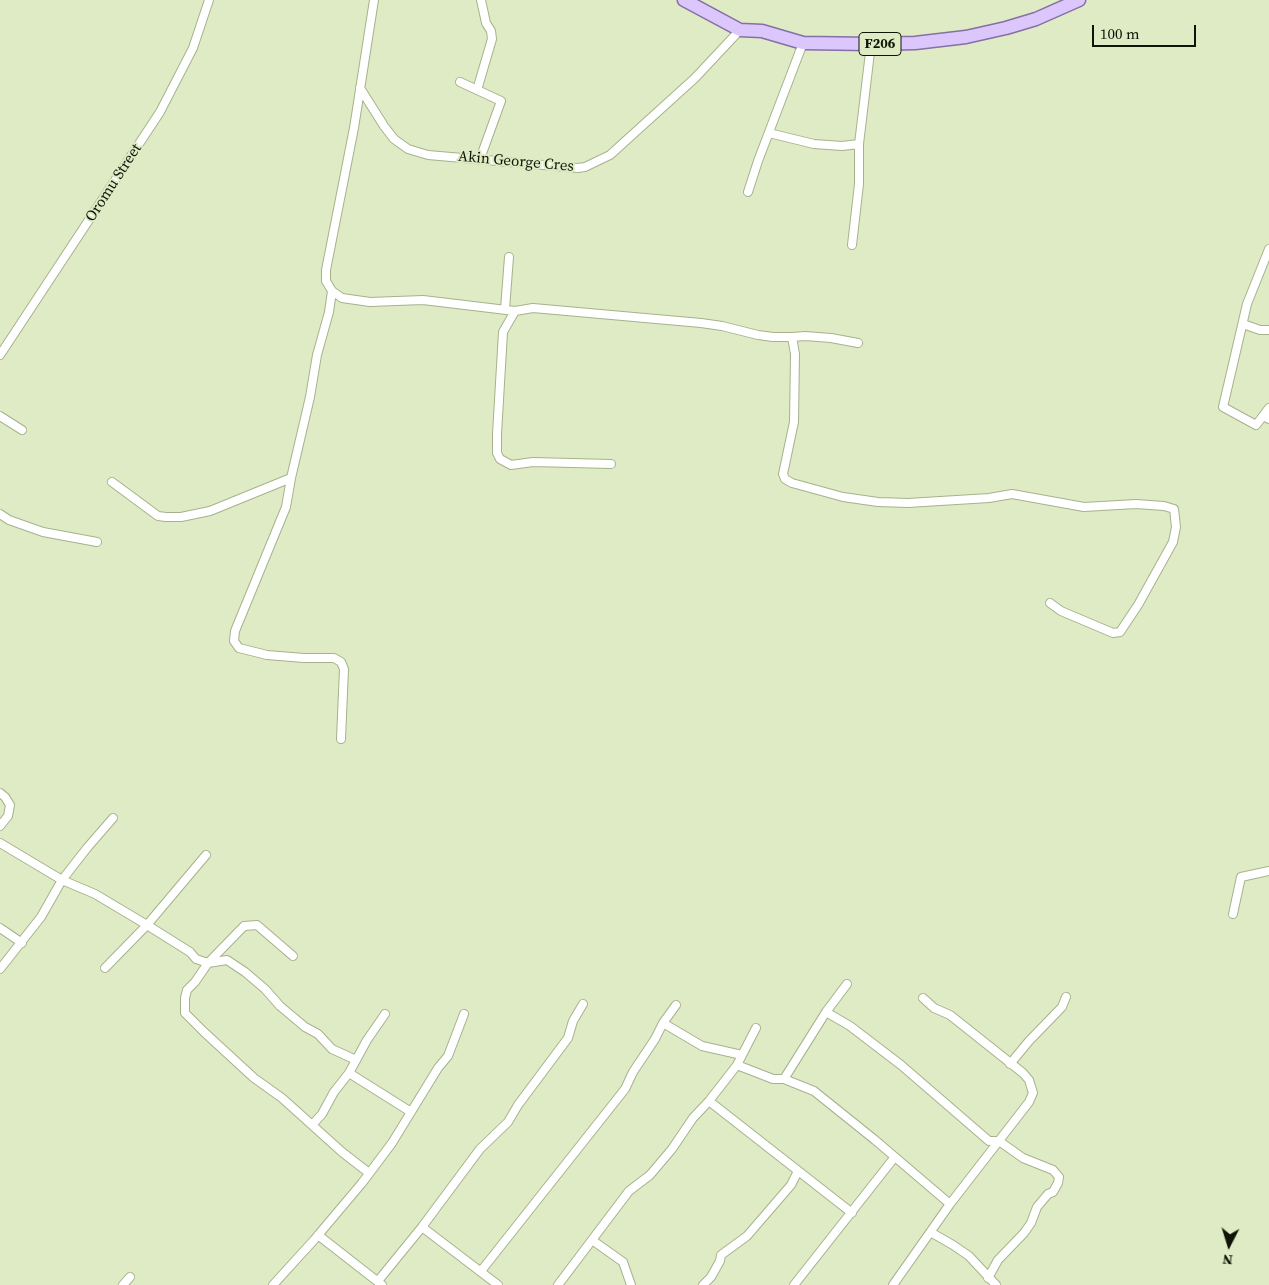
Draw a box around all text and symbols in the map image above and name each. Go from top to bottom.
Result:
scale bar [1094,15,1198,47]
text: 100 m [1100,23,1140,44]
road number: F206 [859,33,901,56]
street label: Oromu Street [82,141,146,225]
street label: Akin George Cres [457,148,575,176]
north arrow [1204,1220,1254,1270]
text: N [1222,1250,1234,1270]

